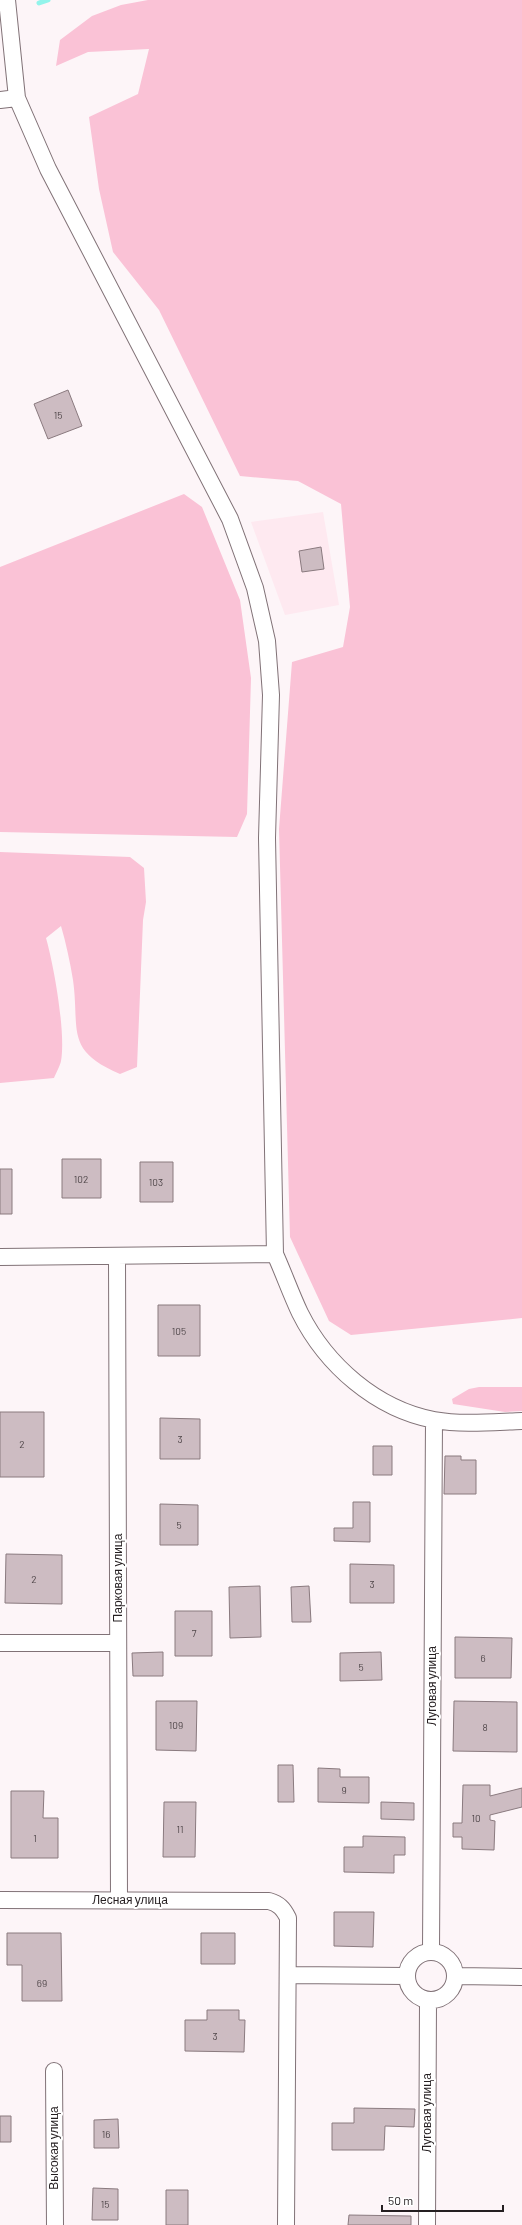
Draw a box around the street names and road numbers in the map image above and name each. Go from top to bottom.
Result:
street label: Парковая улица [110,1533,125,1622]
street label: Луговая улица [424,1646,439,1726]
street label: Лесная улица [92,1892,168,1907]
street label: Луговая улица [419,2073,434,2153]
street label: Высокая улица [46,2106,61,2190]

